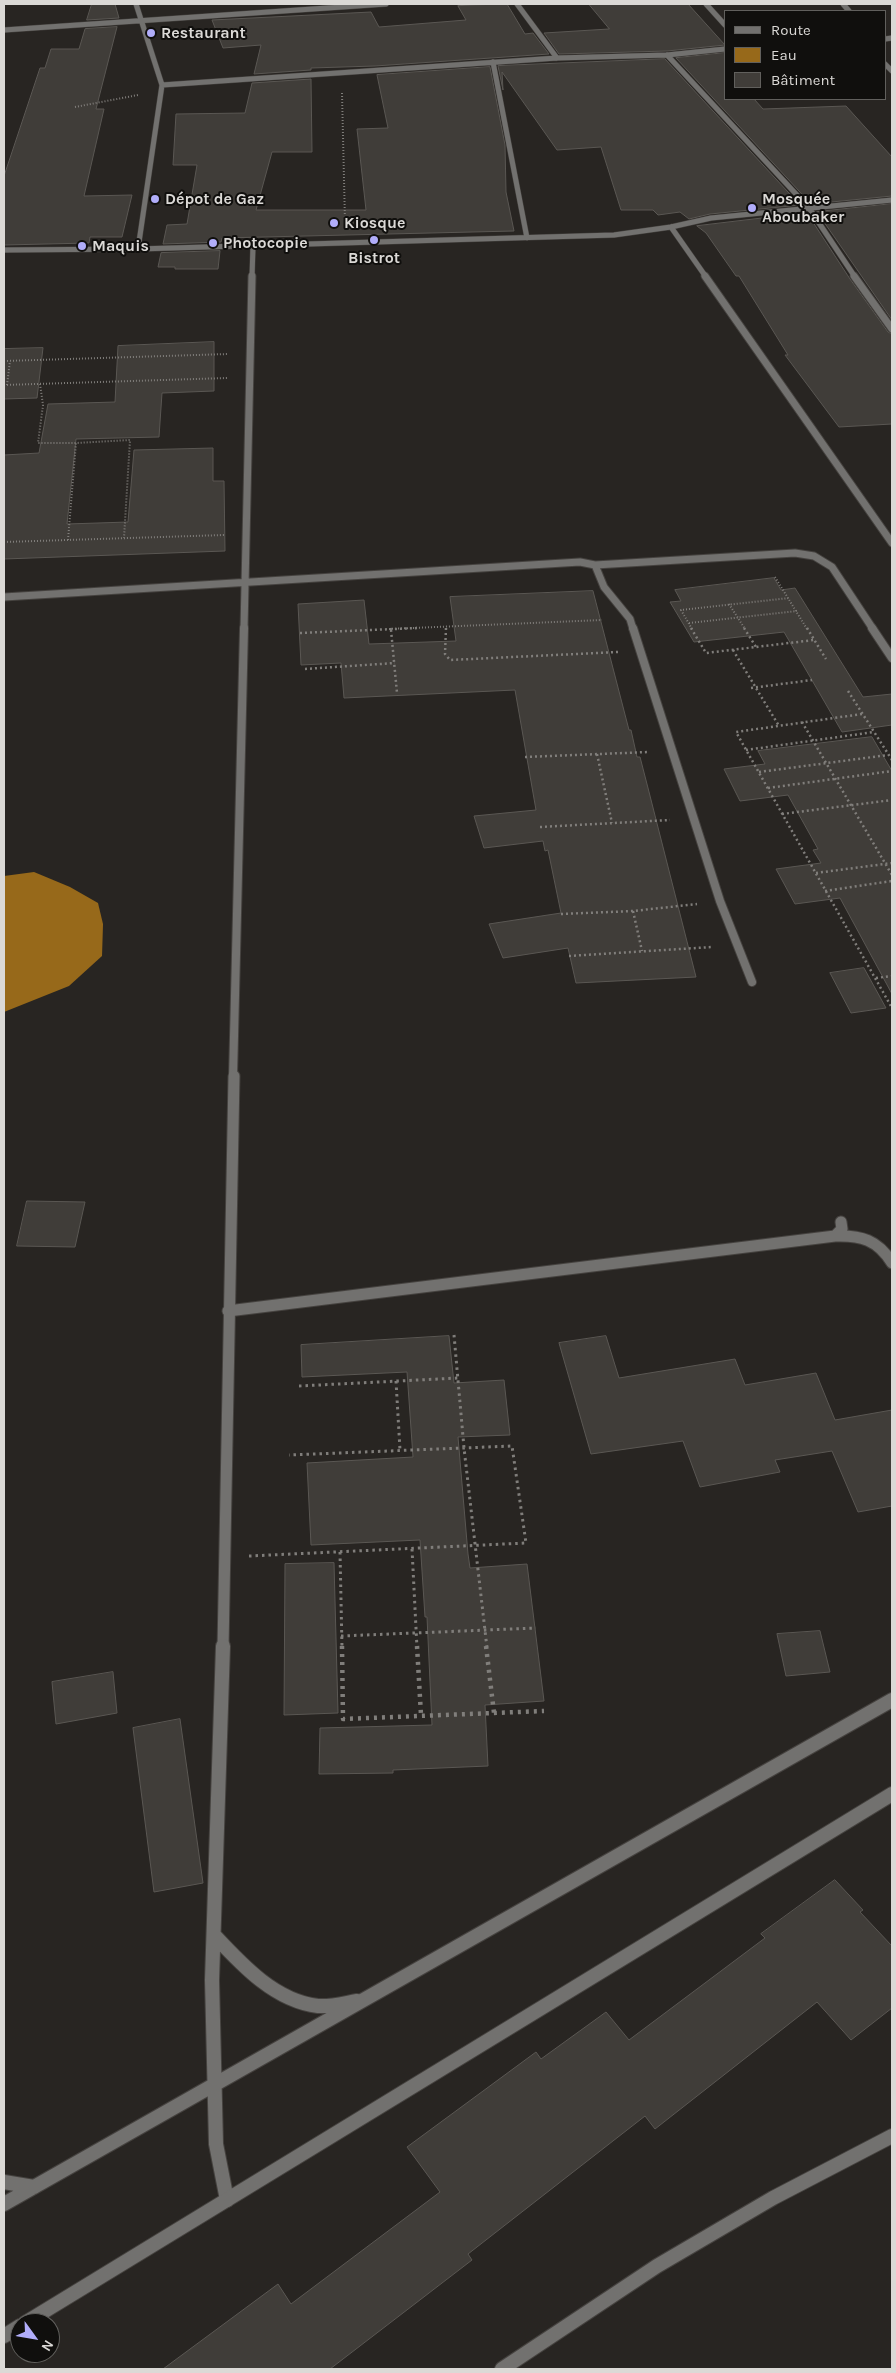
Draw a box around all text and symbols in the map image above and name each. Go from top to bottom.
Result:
legend [724,10,886,100]
text: Route [771,21,811,39]
place label: Restaurant [161,23,246,43]
marker: Restaurant [145,27,157,39]
text: Eau [771,46,797,64]
text: Bâtiment [771,71,835,89]
place label: Dépot de Gaz [165,189,264,209]
place label: Mosquée Aboubaker [762,189,844,227]
marker: Dépot de Gaz [149,193,161,205]
marker: Mosquée Aboubaker [746,202,758,214]
place label: Kiosque [344,213,405,233]
marker: Kiosque [328,217,340,229]
place label: Photocopie [223,233,308,253]
marker: Bistrot [368,234,380,246]
place label: Maquis [92,236,149,256]
marker: Photocopie [207,237,219,249]
marker: Maquis [76,240,88,252]
place label: Bistrot [348,248,400,268]
north arrow [10,2313,60,2363]
text: N [37,2337,57,2354]

